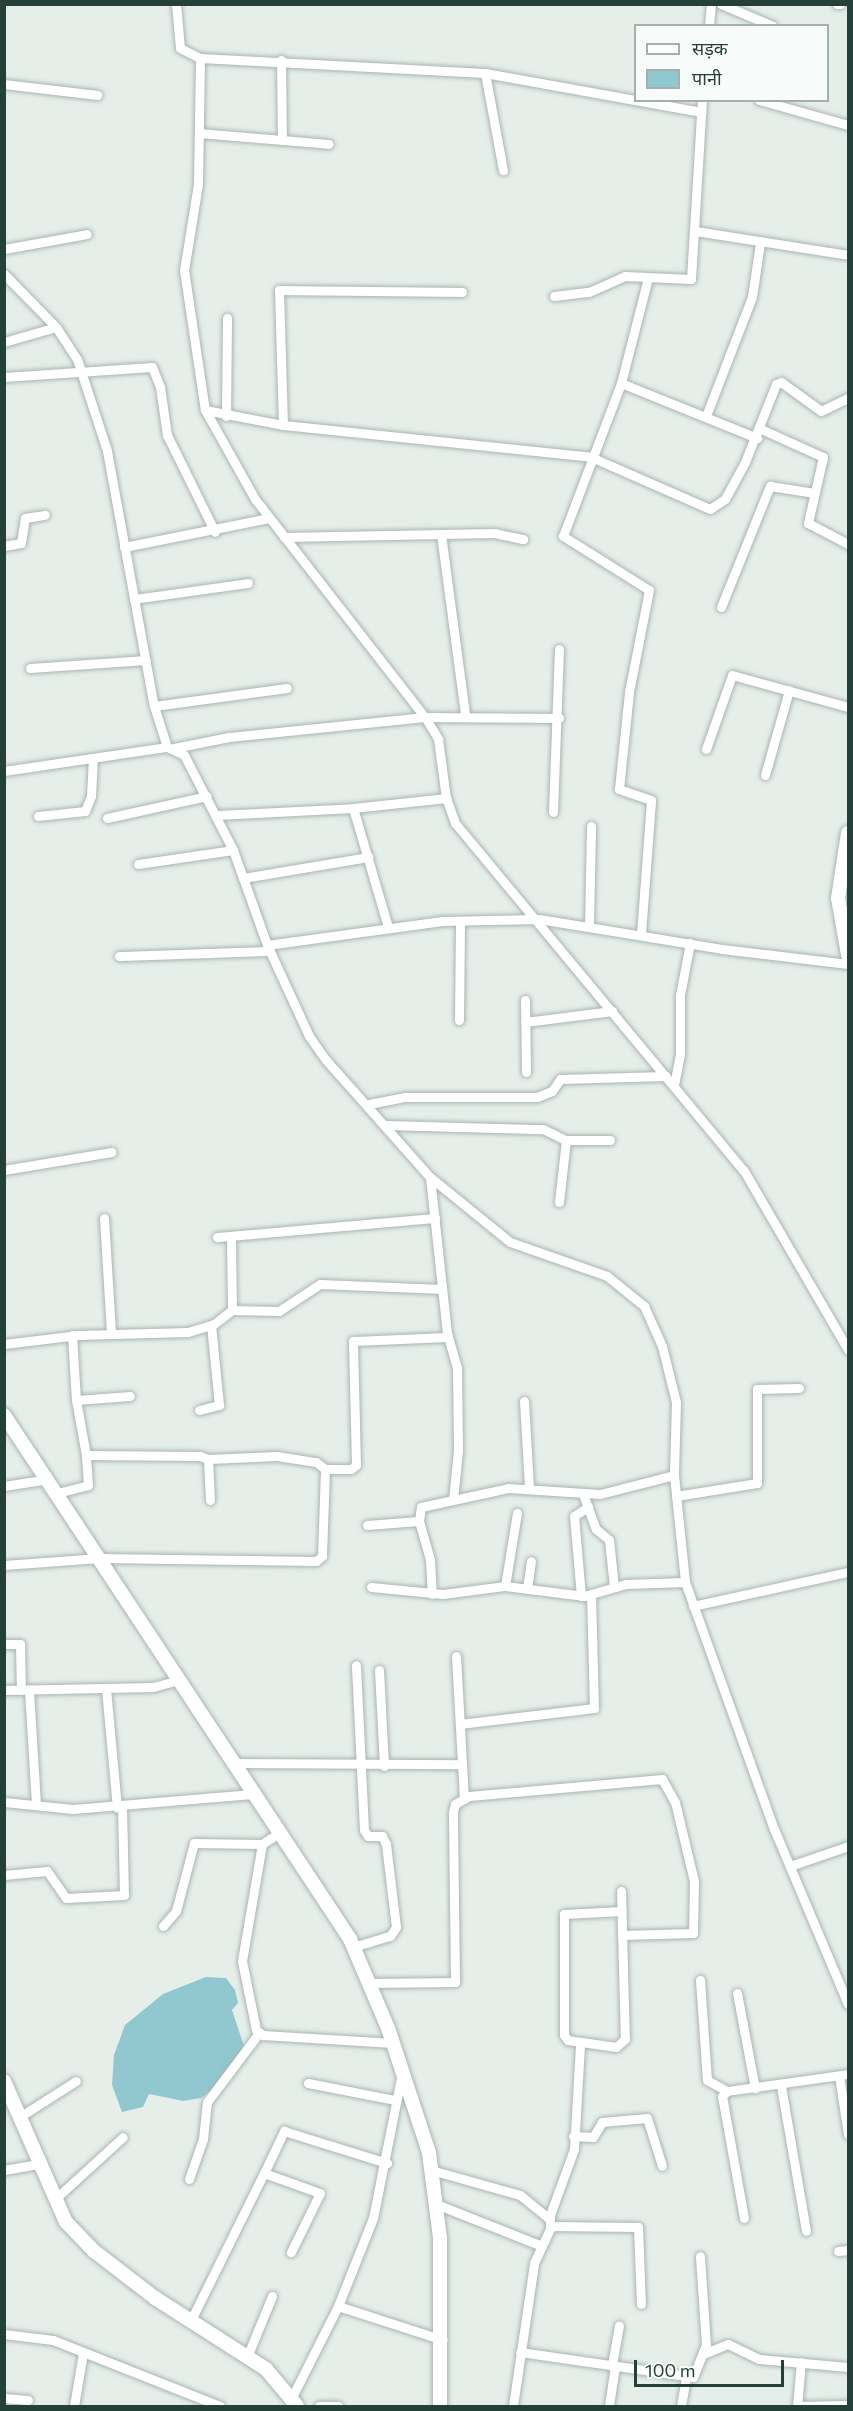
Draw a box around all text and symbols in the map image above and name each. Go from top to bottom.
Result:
legend [634,24,829,102]
text: सड़क [692,37,728,59]
text: पानी [692,67,722,89]
scale bar [637,2348,787,2386]
text: 100 m [645,2359,695,2381]

